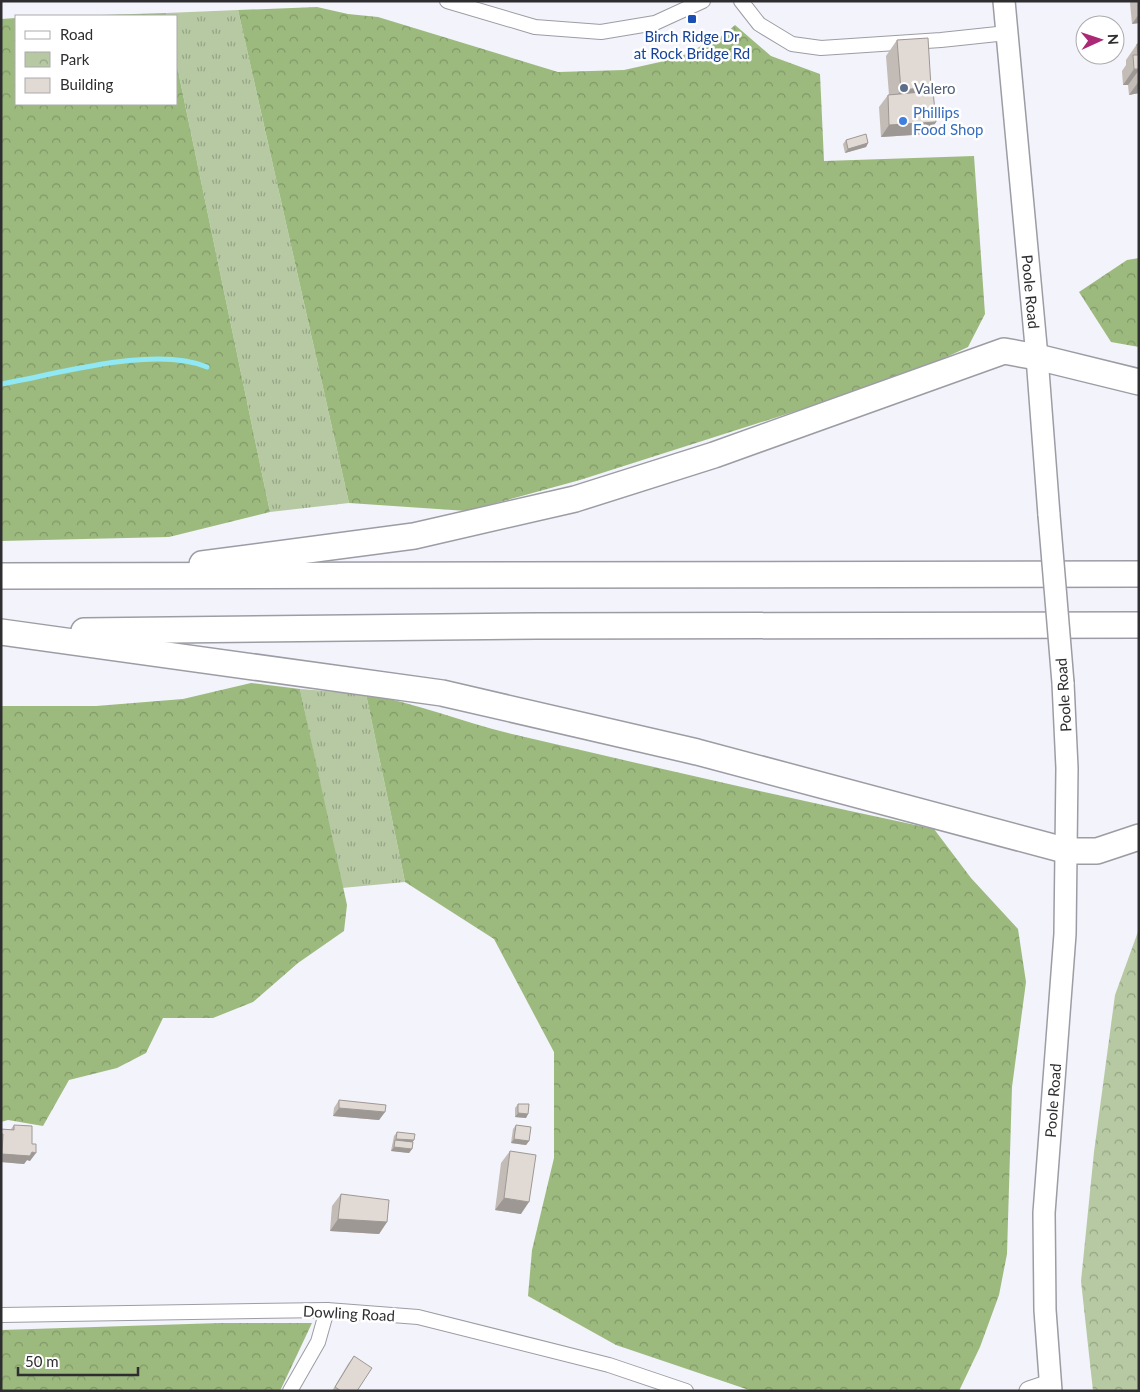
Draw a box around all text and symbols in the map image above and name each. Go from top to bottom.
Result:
marker: Birch Ridge Dr at Rock Bridge Rd [686,13,698,25]
legend [15,15,178,105]
north arrow [1075,15,1125,65]
text: Road [60,25,93,43]
place label: Birch Ridge Dr at Rock Bridge Rd [634,27,750,62]
text: N [1105,33,1122,45]
text: Park [60,50,90,68]
text: Building [60,75,113,93]
place label: Valero [914,79,956,97]
marker: Valero [898,82,910,94]
place label: Phillips Food Shop [913,103,983,138]
marker: Phillips Food Shop [897,115,909,127]
street label: Poole Road [1019,254,1043,330]
street label: Poole Road [1051,657,1075,733]
street label: Poole Road [1041,1063,1064,1138]
street label: Dowling Road [303,1302,395,1324]
scale bar [18,1344,138,1376]
text: 50 m [25,1352,59,1370]

